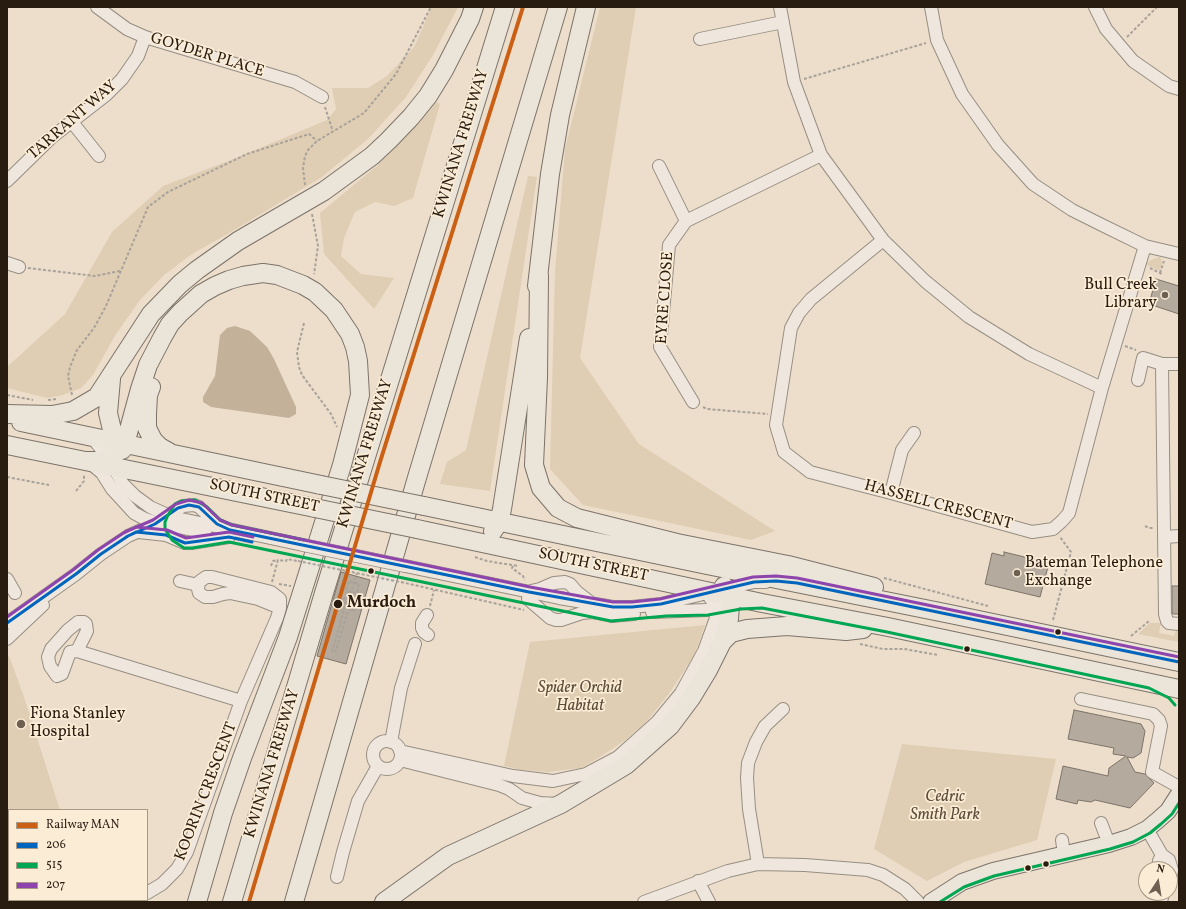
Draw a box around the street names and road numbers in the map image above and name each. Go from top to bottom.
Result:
street label: GOYDER PLACE [148,30,266,82]
street label: KWINANA FREEWAY [430,67,494,221]
street label: TARRANT WAY [25,77,121,165]
street label: EYRE CLOSE [653,251,679,345]
street label: KWINANA FREEWAY [334,377,398,531]
street label: SOUTH STREET [207,476,321,518]
street label: HASSELL CRESCENT [862,477,1014,535]
street label: SOUTH STREET [536,545,650,587]
street label: KWINANA FREEWAY [241,687,305,841]
street label: KOORIN CRESCENT [172,720,242,864]

